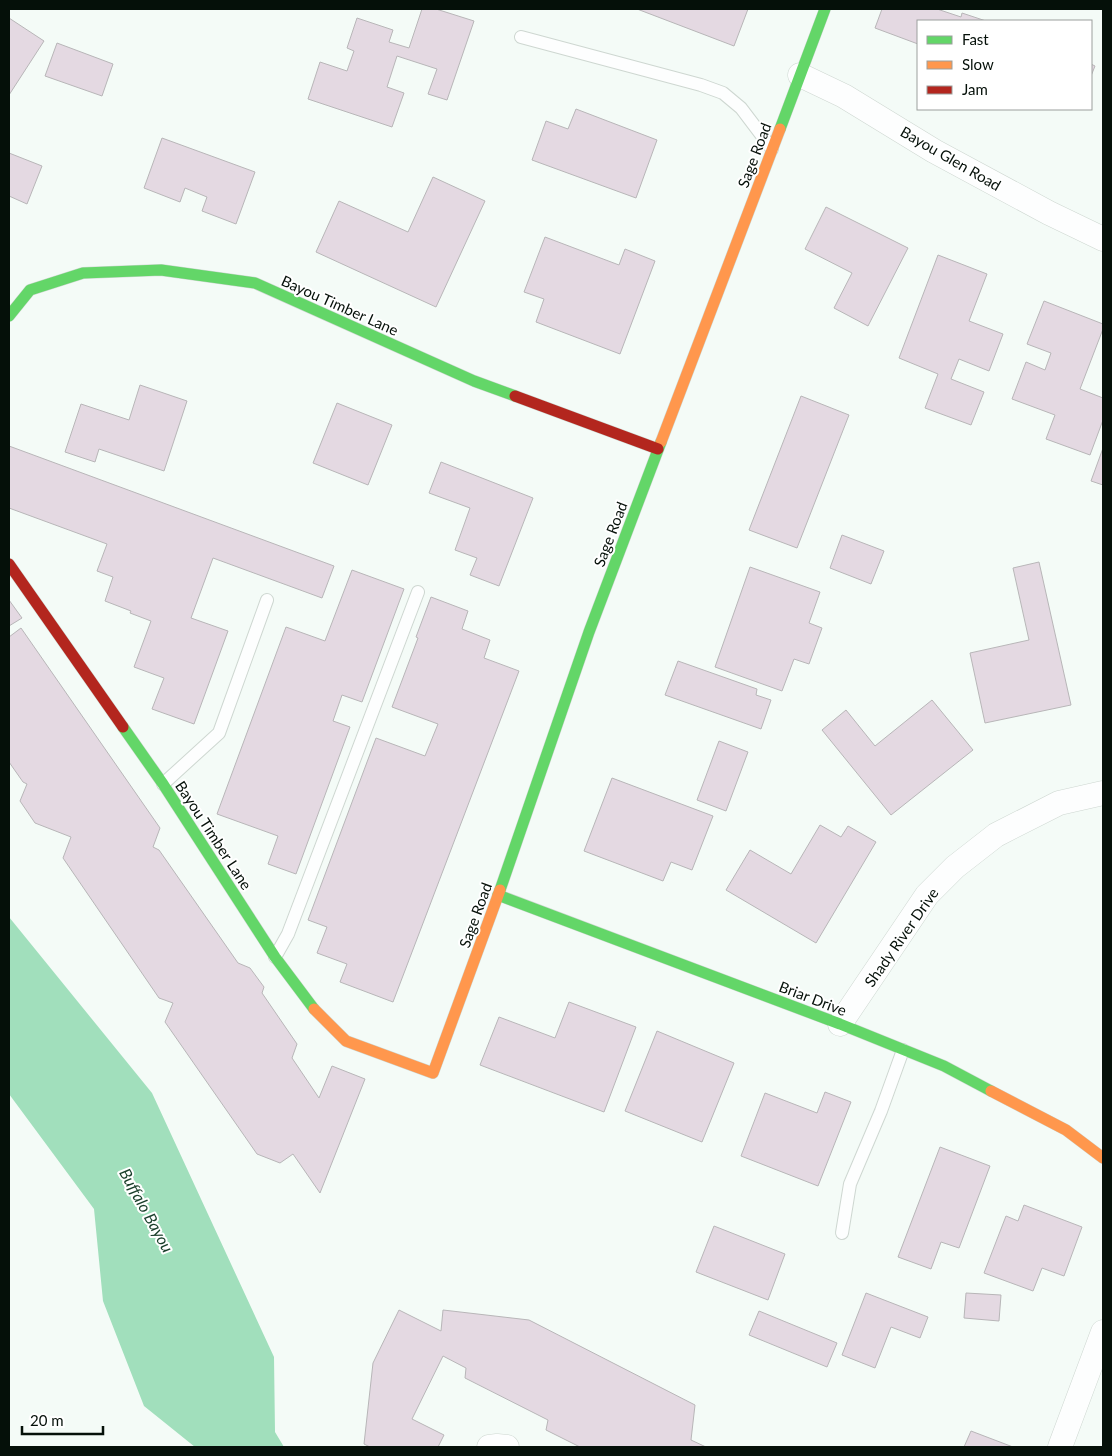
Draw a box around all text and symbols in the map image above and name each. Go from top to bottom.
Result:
legend [917,20,1092,110]
text: Fast [962,30,989,48]
text: Slow [962,55,994,73]
text: Jam [962,80,988,98]
street label: Sage Road [733,120,775,190]
street label: Bayou Glen Road [898,122,1004,194]
street label: Bayou Timber Lane [279,271,401,339]
street label: Sage Road [589,499,631,569]
street label: Bayou Timber Lane [172,777,256,893]
street label: Sage Road [455,880,495,950]
street label: Shady River Drive [860,884,942,990]
street label: Briar Drive [777,977,849,1019]
water label: Buffalo Bayou [116,1165,178,1255]
scale bar [22,1404,104,1436]
text: 20 m [30,1411,64,1429]

